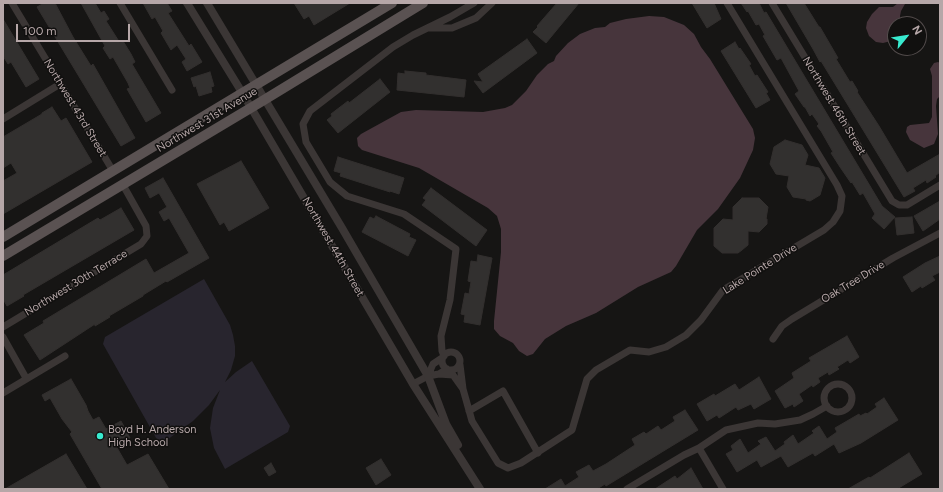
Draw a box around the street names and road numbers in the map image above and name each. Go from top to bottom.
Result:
street label: Northwest 46th Street [799,55,869,157]
street label: Northwest 43rd Street [41,57,109,159]
street label: Northwest 31st Avenue [154,85,260,155]
street label: Northwest 44th Street [299,195,367,299]
street label: Lake Pointe Drive [721,241,799,297]
street label: Northwest 30th Terrace [22,247,130,319]
street label: Oak Tree Drive [819,258,887,306]

